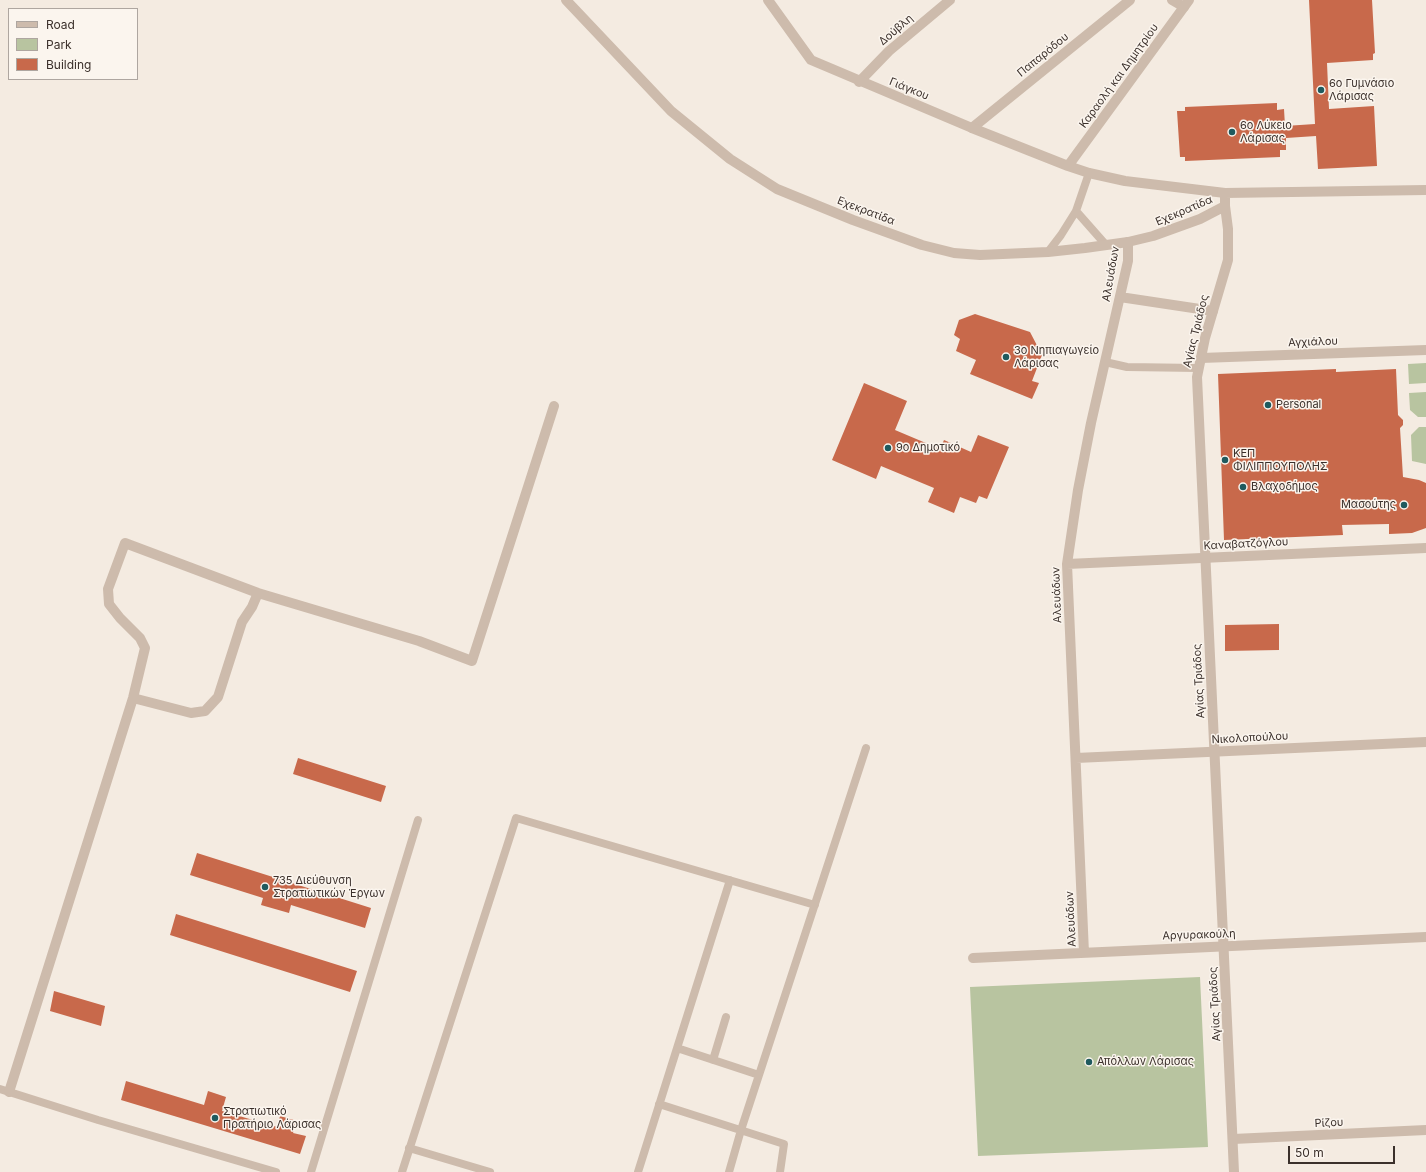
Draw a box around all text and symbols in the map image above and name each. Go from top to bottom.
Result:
legend [8,8,138,80]
street label: Δούβλη [876,12,916,48]
text: Road [46,17,75,32]
street label: Καραολή και Δημητρίου [1077,21,1161,131]
street label: Παπαρόδου [1015,30,1071,80]
text: Park [46,37,72,52]
text: Building [46,57,91,72]
street label: Γιάγκου [887,75,931,103]
place label: 6ο Γυμνάσιο Λάρισας [1329,77,1394,103]
marker: 6ο Γυμνάσιο Λάρισας [1316,85,1326,95]
place label: 6ο Λύκειο Λάρισας [1240,119,1292,145]
marker: 6ο Λύκειο Λάρισας [1227,127,1237,137]
street label: Εχεκρατίδα [1154,193,1214,229]
street label: Εχεκρατίδα [835,194,897,228]
street label: Αλευάδων [1100,245,1122,303]
street label: Αγίας Τριάδος [1181,293,1211,369]
street label: Αγχιάλου [1288,335,1338,349]
place label: 3o Νηπιαγωγείο Λάρισας [1014,344,1099,370]
marker: 3o Νηπιαγωγείο Λάρισας [1001,352,1011,362]
place label: Personal [1276,398,1321,412]
marker: Personal [1263,400,1273,410]
place label: 9ο Δημοτικό [896,441,960,455]
marker: 9ο Δημοτικό [883,443,893,453]
place label: ΚΕΠ ΦΙΛΙΠΠΟΥΠΟΛΗΣ [1233,447,1328,473]
marker: ΚΕΠ ΦΙΛΙΠΠΟΥΠΟΛΗΣ [1220,455,1230,465]
place label: Βλαχοδήμος [1251,480,1318,494]
marker: Βλαχοδήμος [1238,482,1248,492]
place label: Μασούτης [1341,498,1396,512]
marker: Μασούτης [1399,500,1409,510]
street label: Καναβατζόγλου [1203,535,1289,553]
street label: Αλευάδων [1049,567,1065,623]
street label: Αγίας Τριάδος [1190,643,1208,719]
street label: Νικολοπούλου [1211,729,1289,747]
place label: 735 Διεύθυνση Στρατιωτικών Έργων [273,874,385,900]
marker: 735 Διεύθυνση Στρατιωτικών Έργων [260,882,270,892]
street label: Αλευάδων [1063,891,1079,947]
street label: Αργυρακούλη [1162,927,1236,943]
street label: Αγίας Τριάδος [1206,966,1224,1042]
place label: Απόλλων Λάρισας [1097,1055,1194,1069]
marker: Απόλλων Λάρισας [1084,1057,1094,1067]
place label: Στρατιωτικό Πρατήριο Λάρισας [223,1105,321,1131]
marker: Στρατιωτικό Πρατήριο Λάρισας [210,1113,220,1123]
street label: Ρίζου [1314,1116,1344,1130]
scale bar [1290,1138,1397,1164]
text: 50 m [1295,1145,1324,1160]

